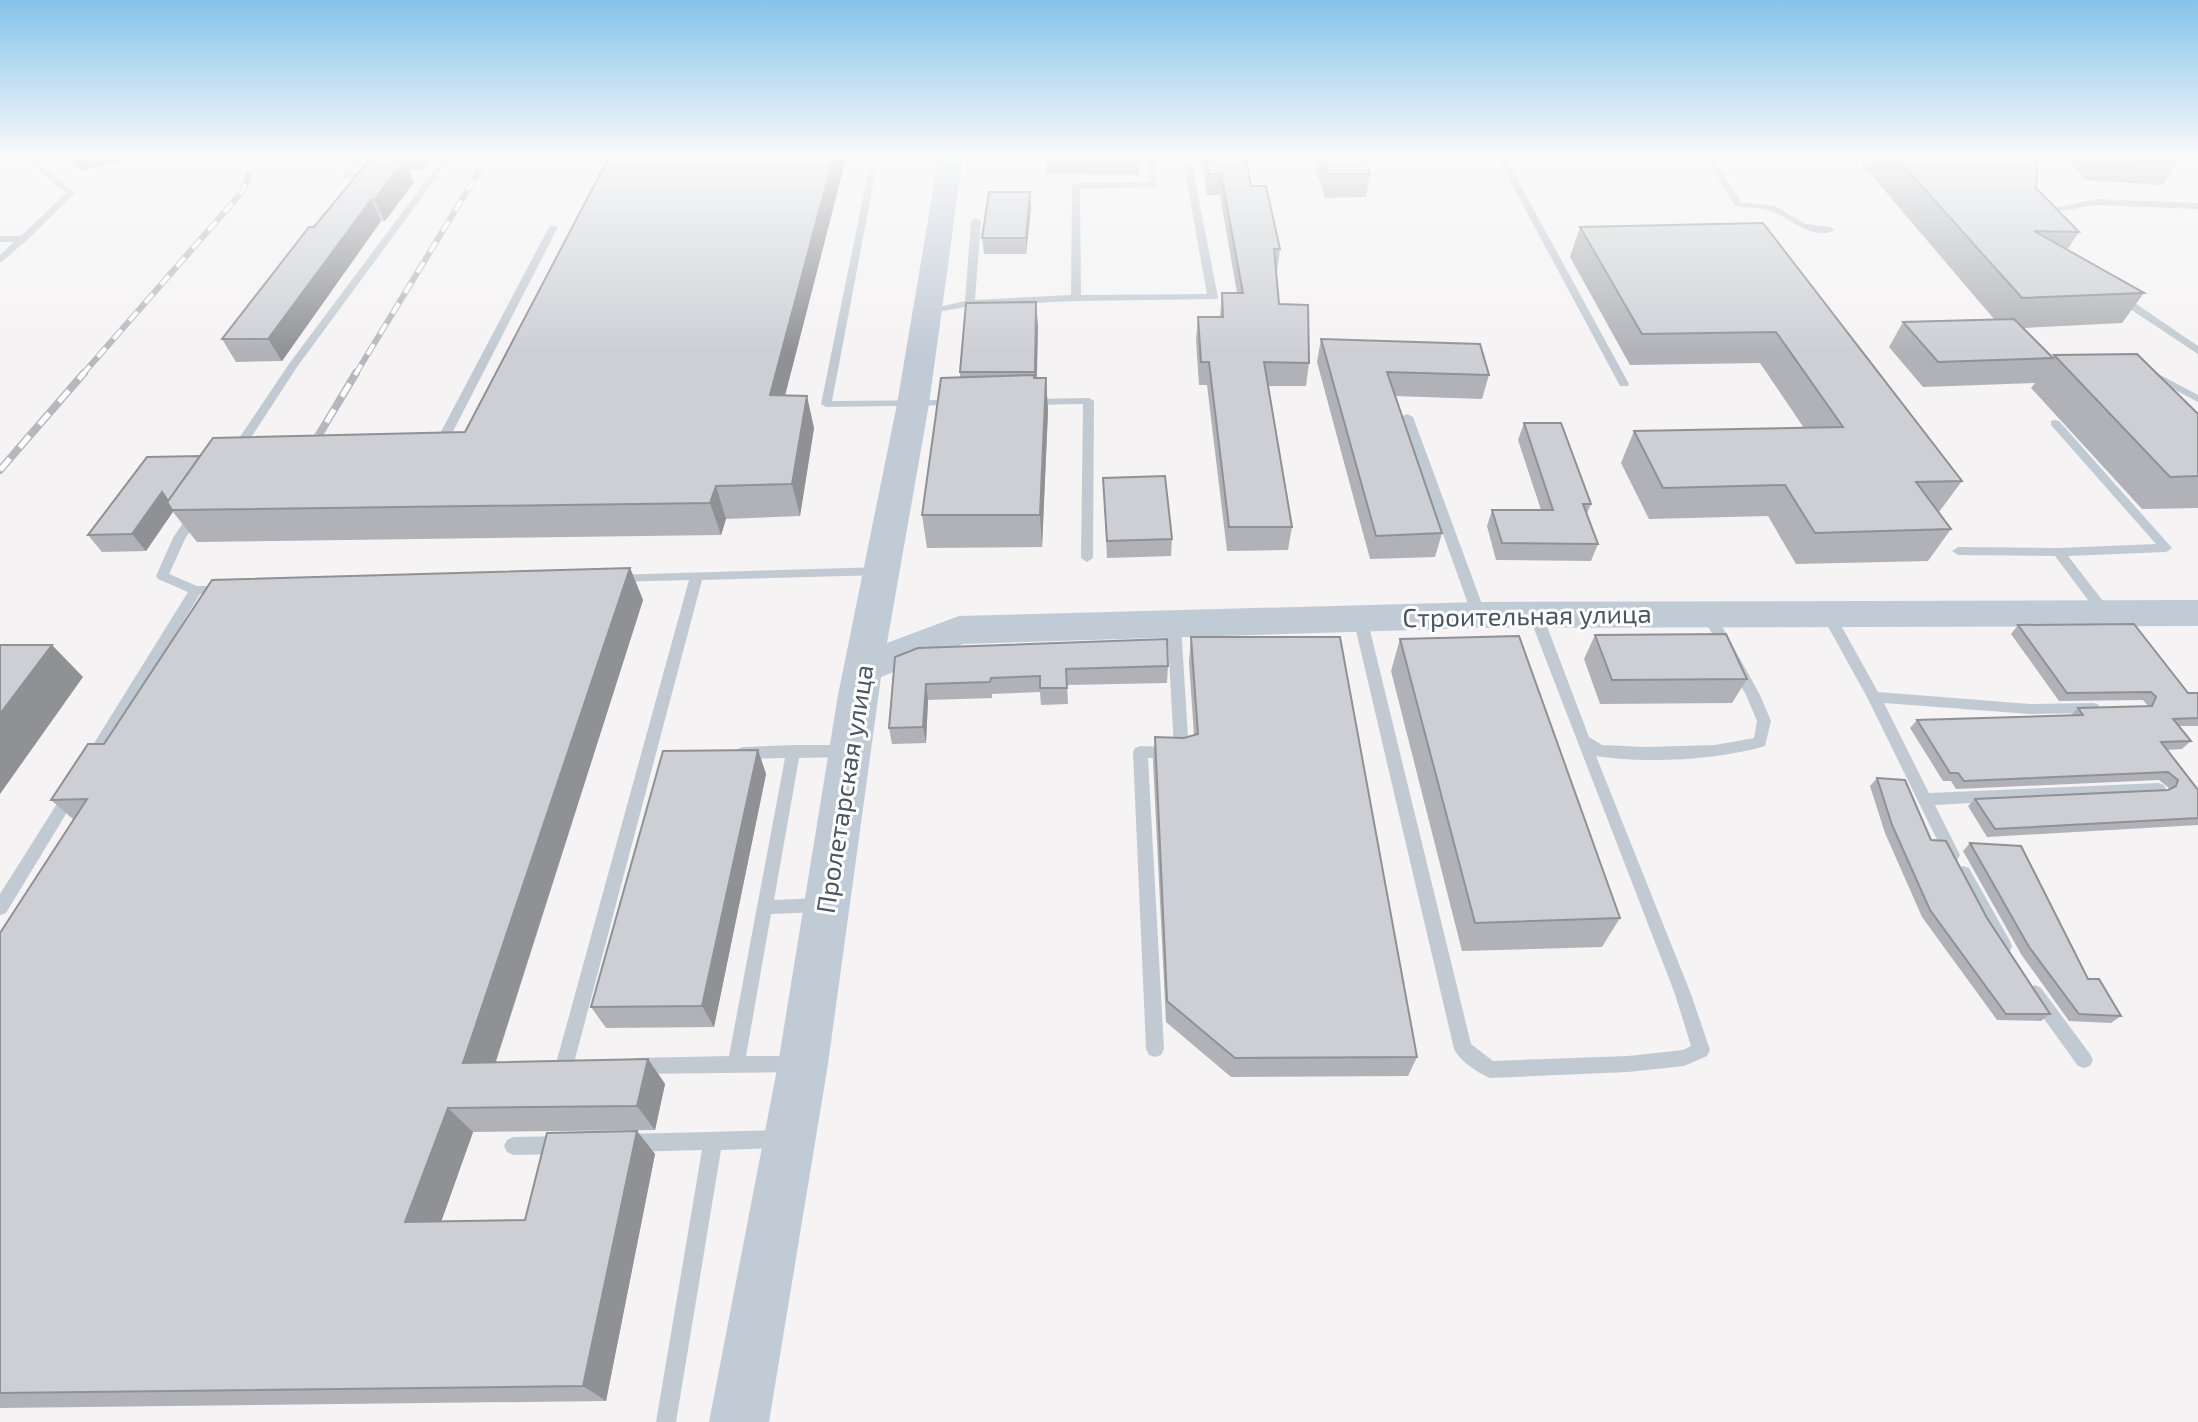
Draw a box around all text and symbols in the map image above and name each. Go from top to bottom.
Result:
street label: Строительная улица [1402,597,1652,633]
street label: Пролетарская улица [809,662,879,915]

